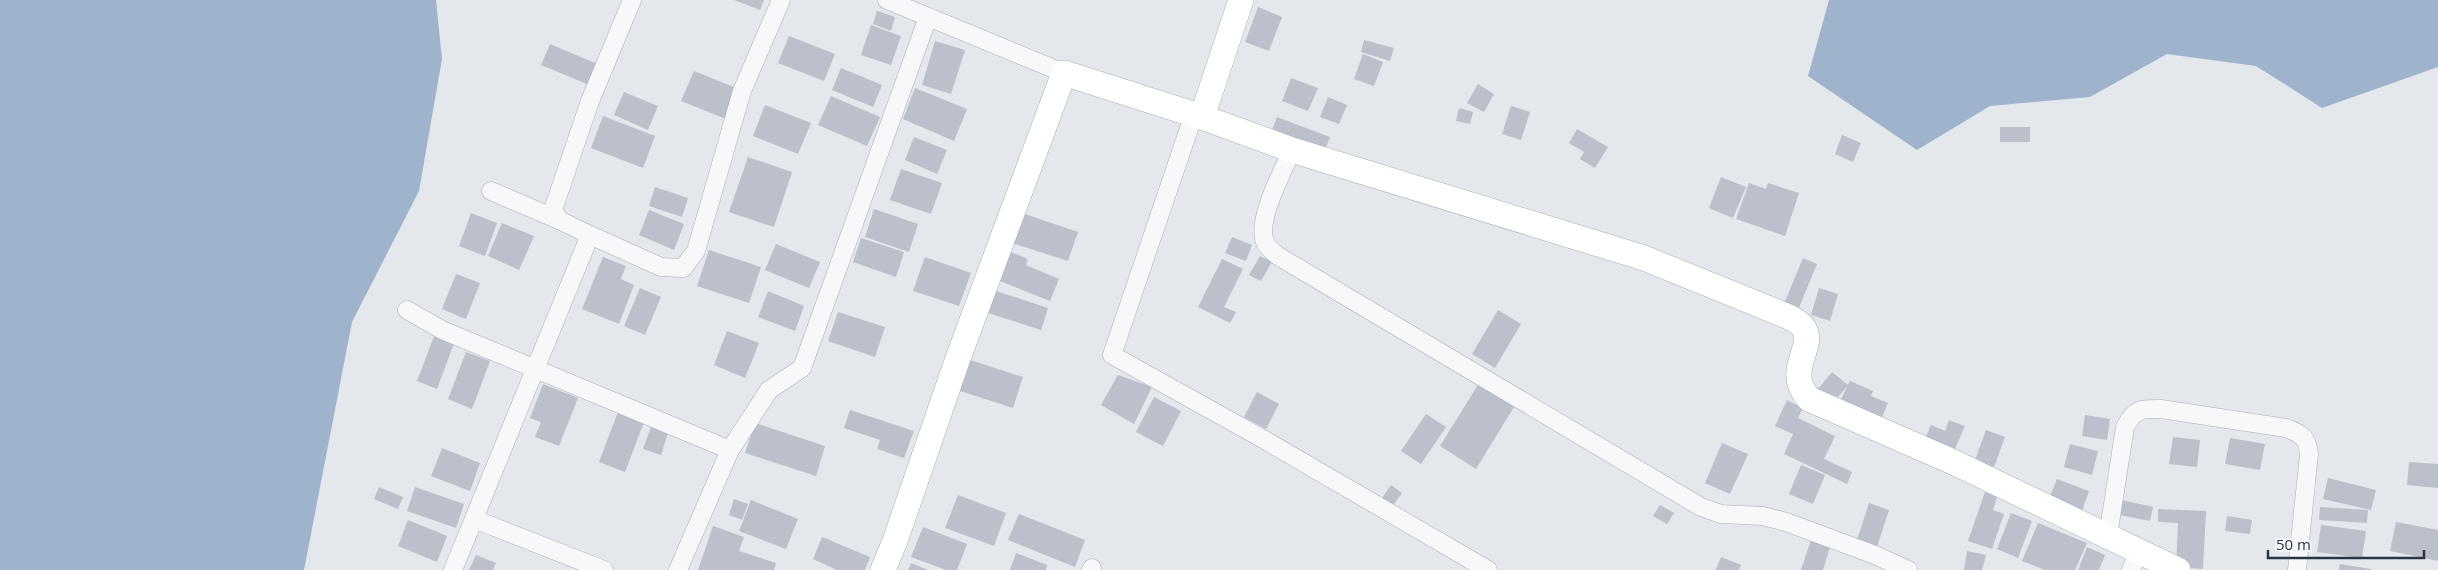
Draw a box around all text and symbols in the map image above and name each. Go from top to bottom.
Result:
scale bar [2268,528,2424,560]
text: 50 m [2276,534,2311,554]

